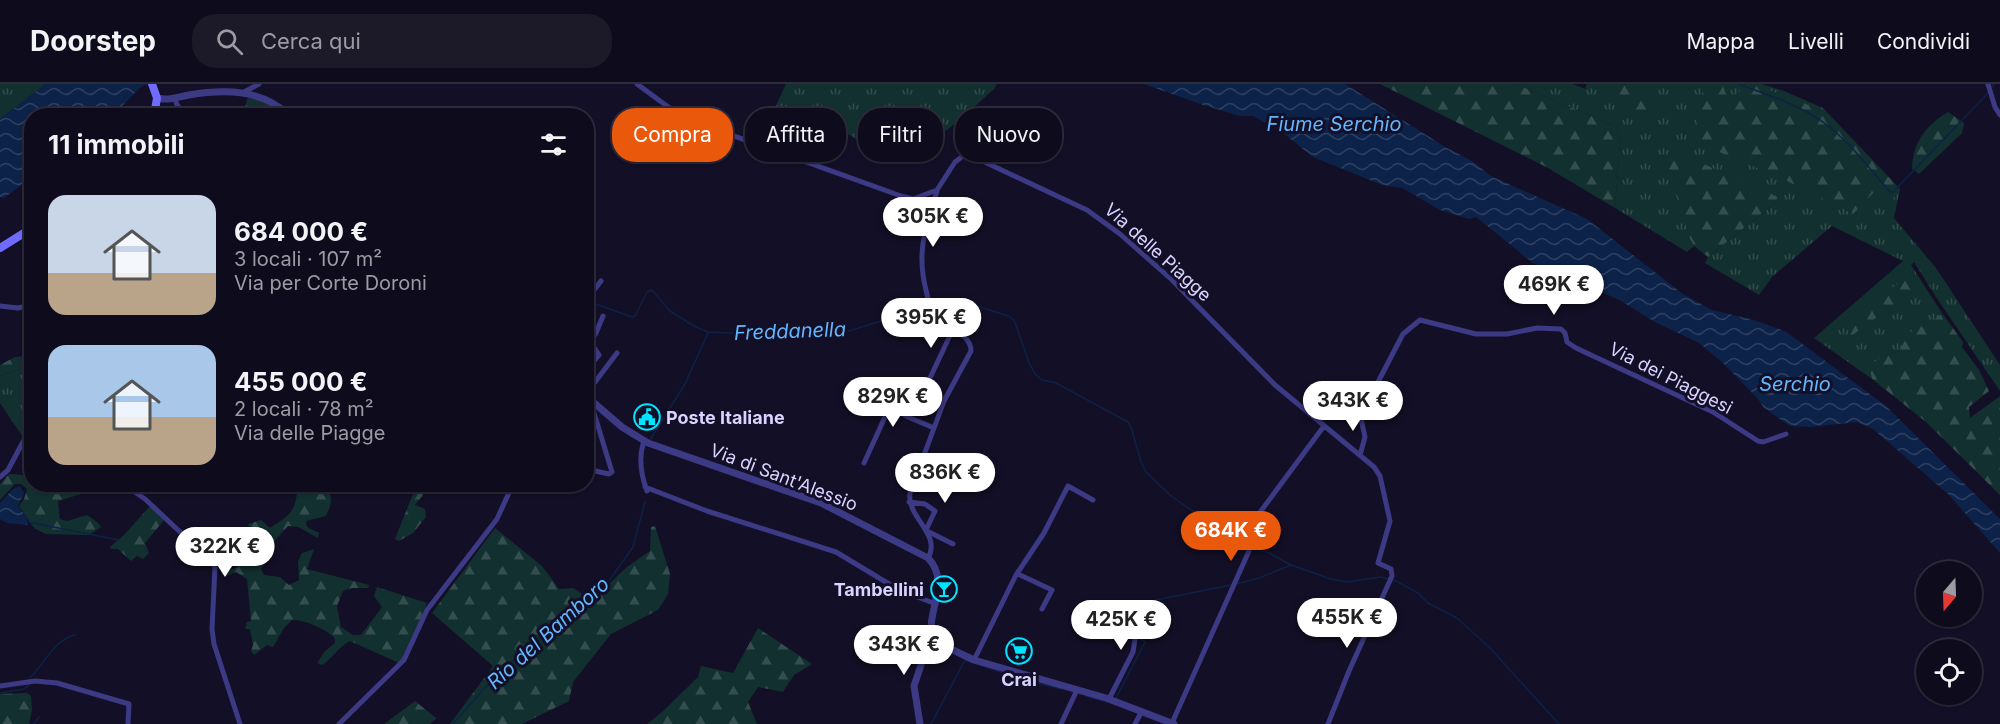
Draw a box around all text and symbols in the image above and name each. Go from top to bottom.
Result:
search box [192,14,612,68]
text: Doorstep [30,24,156,58]
icon: search [213,25,246,58]
text: Cerca qui [261,28,361,54]
text: Mappa [1687,29,1755,54]
text: Livelli [1788,29,1844,54]
text: Condividi [1877,29,1970,54]
chip: Compra [612,108,733,162]
chip: Affitta [745,108,846,162]
chip: Filtri [858,108,943,162]
chip: Nuovo [955,108,1062,162]
water label: Fiume Serchio [1267,112,1401,136]
icon: filters [537,128,570,161]
text: 11 immobili [48,129,185,160]
pin: 305K € [884,197,982,248]
street label: Via delle Piagge [1100,199,1216,305]
text: 305K € [897,204,969,228]
text: 684 000 € [234,216,368,247]
icon: home [96,219,168,291]
text: 3 locali · 107 m² [234,247,382,271]
pin: 469K € [1505,265,1603,316]
text: Via per Corte Doroni [234,271,427,295]
text: 469K € [1518,272,1590,296]
pin: 395K € [882,298,980,349]
text: 395K € [895,305,967,329]
water label: Freddanella [734,317,846,345]
street label: Via dei Piaggesi [1606,338,1736,418]
text: 455 000 € [234,366,368,397]
icon: home [96,369,168,441]
water label: Serchio [1759,372,1831,396]
pin: 829K € [844,377,942,428]
pin: 343K € [1304,381,1402,432]
text: 829K € [857,384,929,408]
text: 343K € [1317,388,1389,412]
text: 2 locali · 78 m² [234,397,374,421]
public building icon: Poste Italiane [632,402,662,432]
place label: Poste Italiane [666,407,785,428]
text: Via delle Piagge [234,421,385,445]
street label: Via di Sant'Alessio [707,439,861,515]
pin: 836K € [896,453,994,504]
text: 836K € [909,460,981,484]
pin: 684K € [1182,511,1280,562]
text: 684K € [1195,518,1267,542]
pin: 322K € [176,527,274,578]
text: 322K € [190,534,260,558]
north arrow [1916,561,1982,627]
map controls [1916,561,1982,705]
water label: Rio del Bamboro [482,572,614,694]
bar icon: Tambellini [929,574,959,604]
place label: Tambellini [834,579,924,600]
pin: 455K € [1298,598,1396,649]
pin: 425K € [1072,600,1170,651]
text: 455K € [1311,605,1383,629]
text: 425K € [1085,607,1157,631]
pin: 343K € [855,625,953,676]
text: 343K € [868,632,940,656]
supermarket icon: Crai [1004,636,1034,666]
button: locate [1916,639,1982,705]
place label: Crai [1001,669,1037,690]

